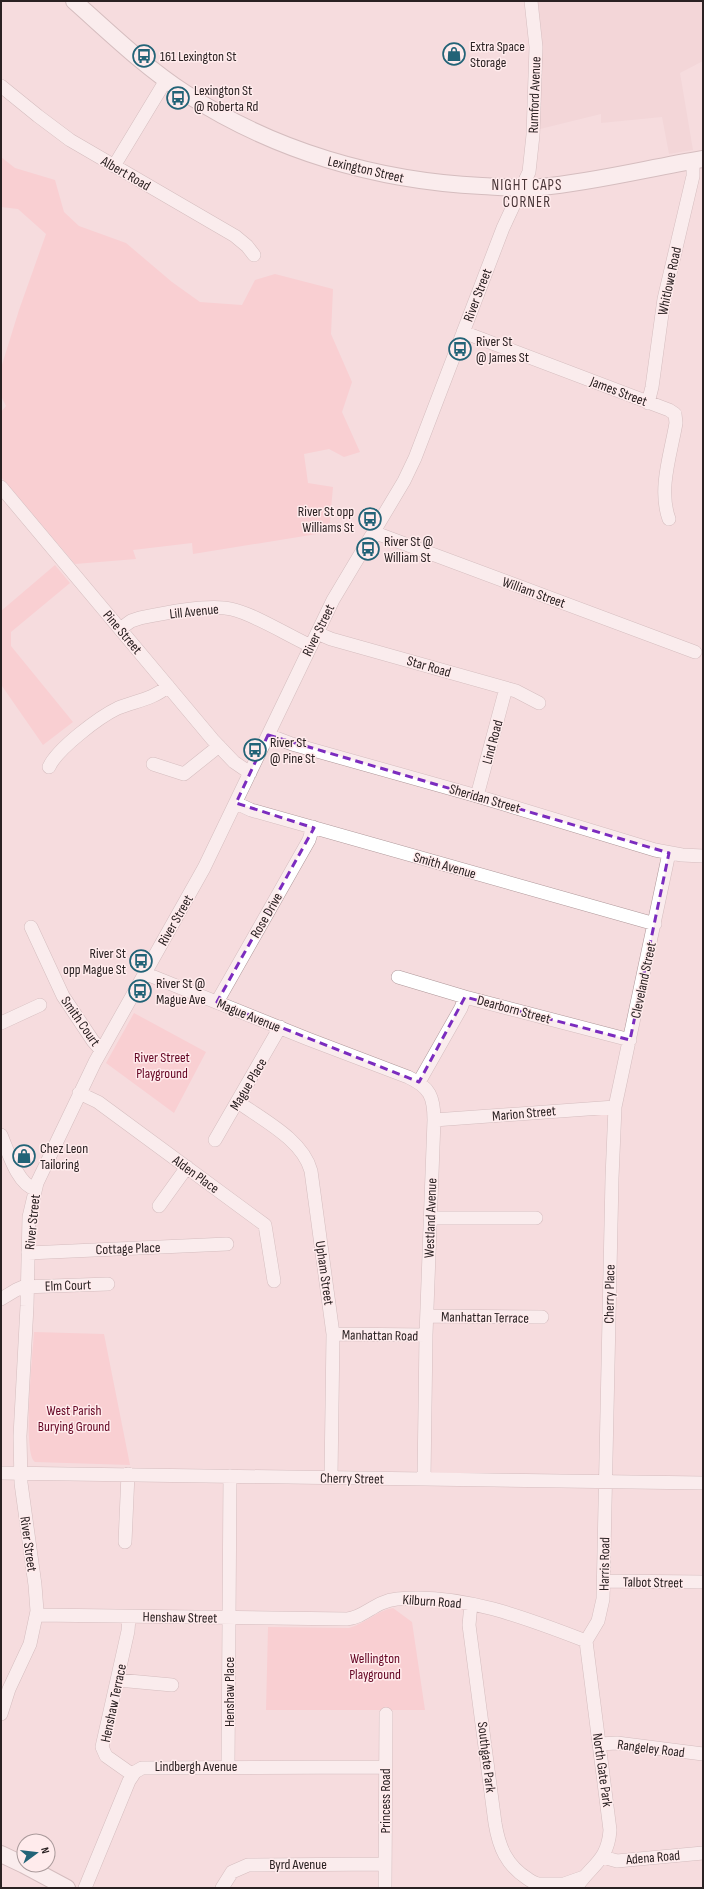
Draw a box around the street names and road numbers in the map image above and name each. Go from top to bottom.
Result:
street label: Rumford Avenue [525,56,544,134]
street label: Albert Road [97,152,154,194]
street label: Lexington Street [326,152,406,187]
street label: Whitlowe Road [654,245,685,317]
street label: River Street [460,266,495,324]
street label: James Street [587,372,650,410]
street label: William Street [500,573,568,612]
street label: Lill Avenue [169,600,220,623]
street label: River Street [299,601,338,659]
street label: Pine Street [99,607,146,658]
street label: Star Road [405,652,453,681]
street label: Lind Road [478,718,507,766]
street label: Sheridan Street [447,780,522,817]
street label: Smith Avenue [412,848,478,883]
street label: Rose Drive [247,890,286,941]
street label: River Street [154,892,197,949]
street label: Cleveland Street [627,940,660,1020]
street label: Dearborn Street [475,992,552,1027]
street label: Smith Court [57,993,104,1049]
street label: Mague Avenue [214,995,283,1036]
street label: Mague Place [226,1055,271,1114]
street label: Marion Street [491,1102,557,1125]
street label: Alden Place [168,1151,222,1197]
street label: Westland Avenue [421,1178,440,1258]
street label: River Street [21,1193,44,1251]
street label: Cottage Place [95,1239,161,1258]
street label: Upham Street [312,1240,337,1306]
street label: Cherry Place [600,1264,619,1324]
street label: Elm Court [45,1276,91,1295]
street label: Manhattan Terrace [441,1308,529,1327]
street label: Manhattan Road [342,1326,419,1345]
street label: Cherry Street [320,1469,384,1488]
street label: River Street [16,1515,41,1573]
street label: Harris Road [596,1537,613,1591]
street label: Talbot Street [623,1573,683,1592]
street label: Kilburn Road [402,1591,462,1612]
street label: Henshaw Street [142,1608,217,1627]
street label: Henshaw Place [221,1657,238,1727]
street label: Henshaw Terrace [97,1662,130,1744]
street label: Southgate Park [474,1721,499,1794]
street label: North Gate Park [589,1732,616,1809]
street label: Rangeley Road [616,1736,686,1761]
street label: Lindbergh Avenue [155,1758,237,1775]
street label: Princess Road [377,1768,394,1834]
street label: Adena Road [624,1847,681,1868]
street label: Byrd Avenue [269,1856,327,1873]

